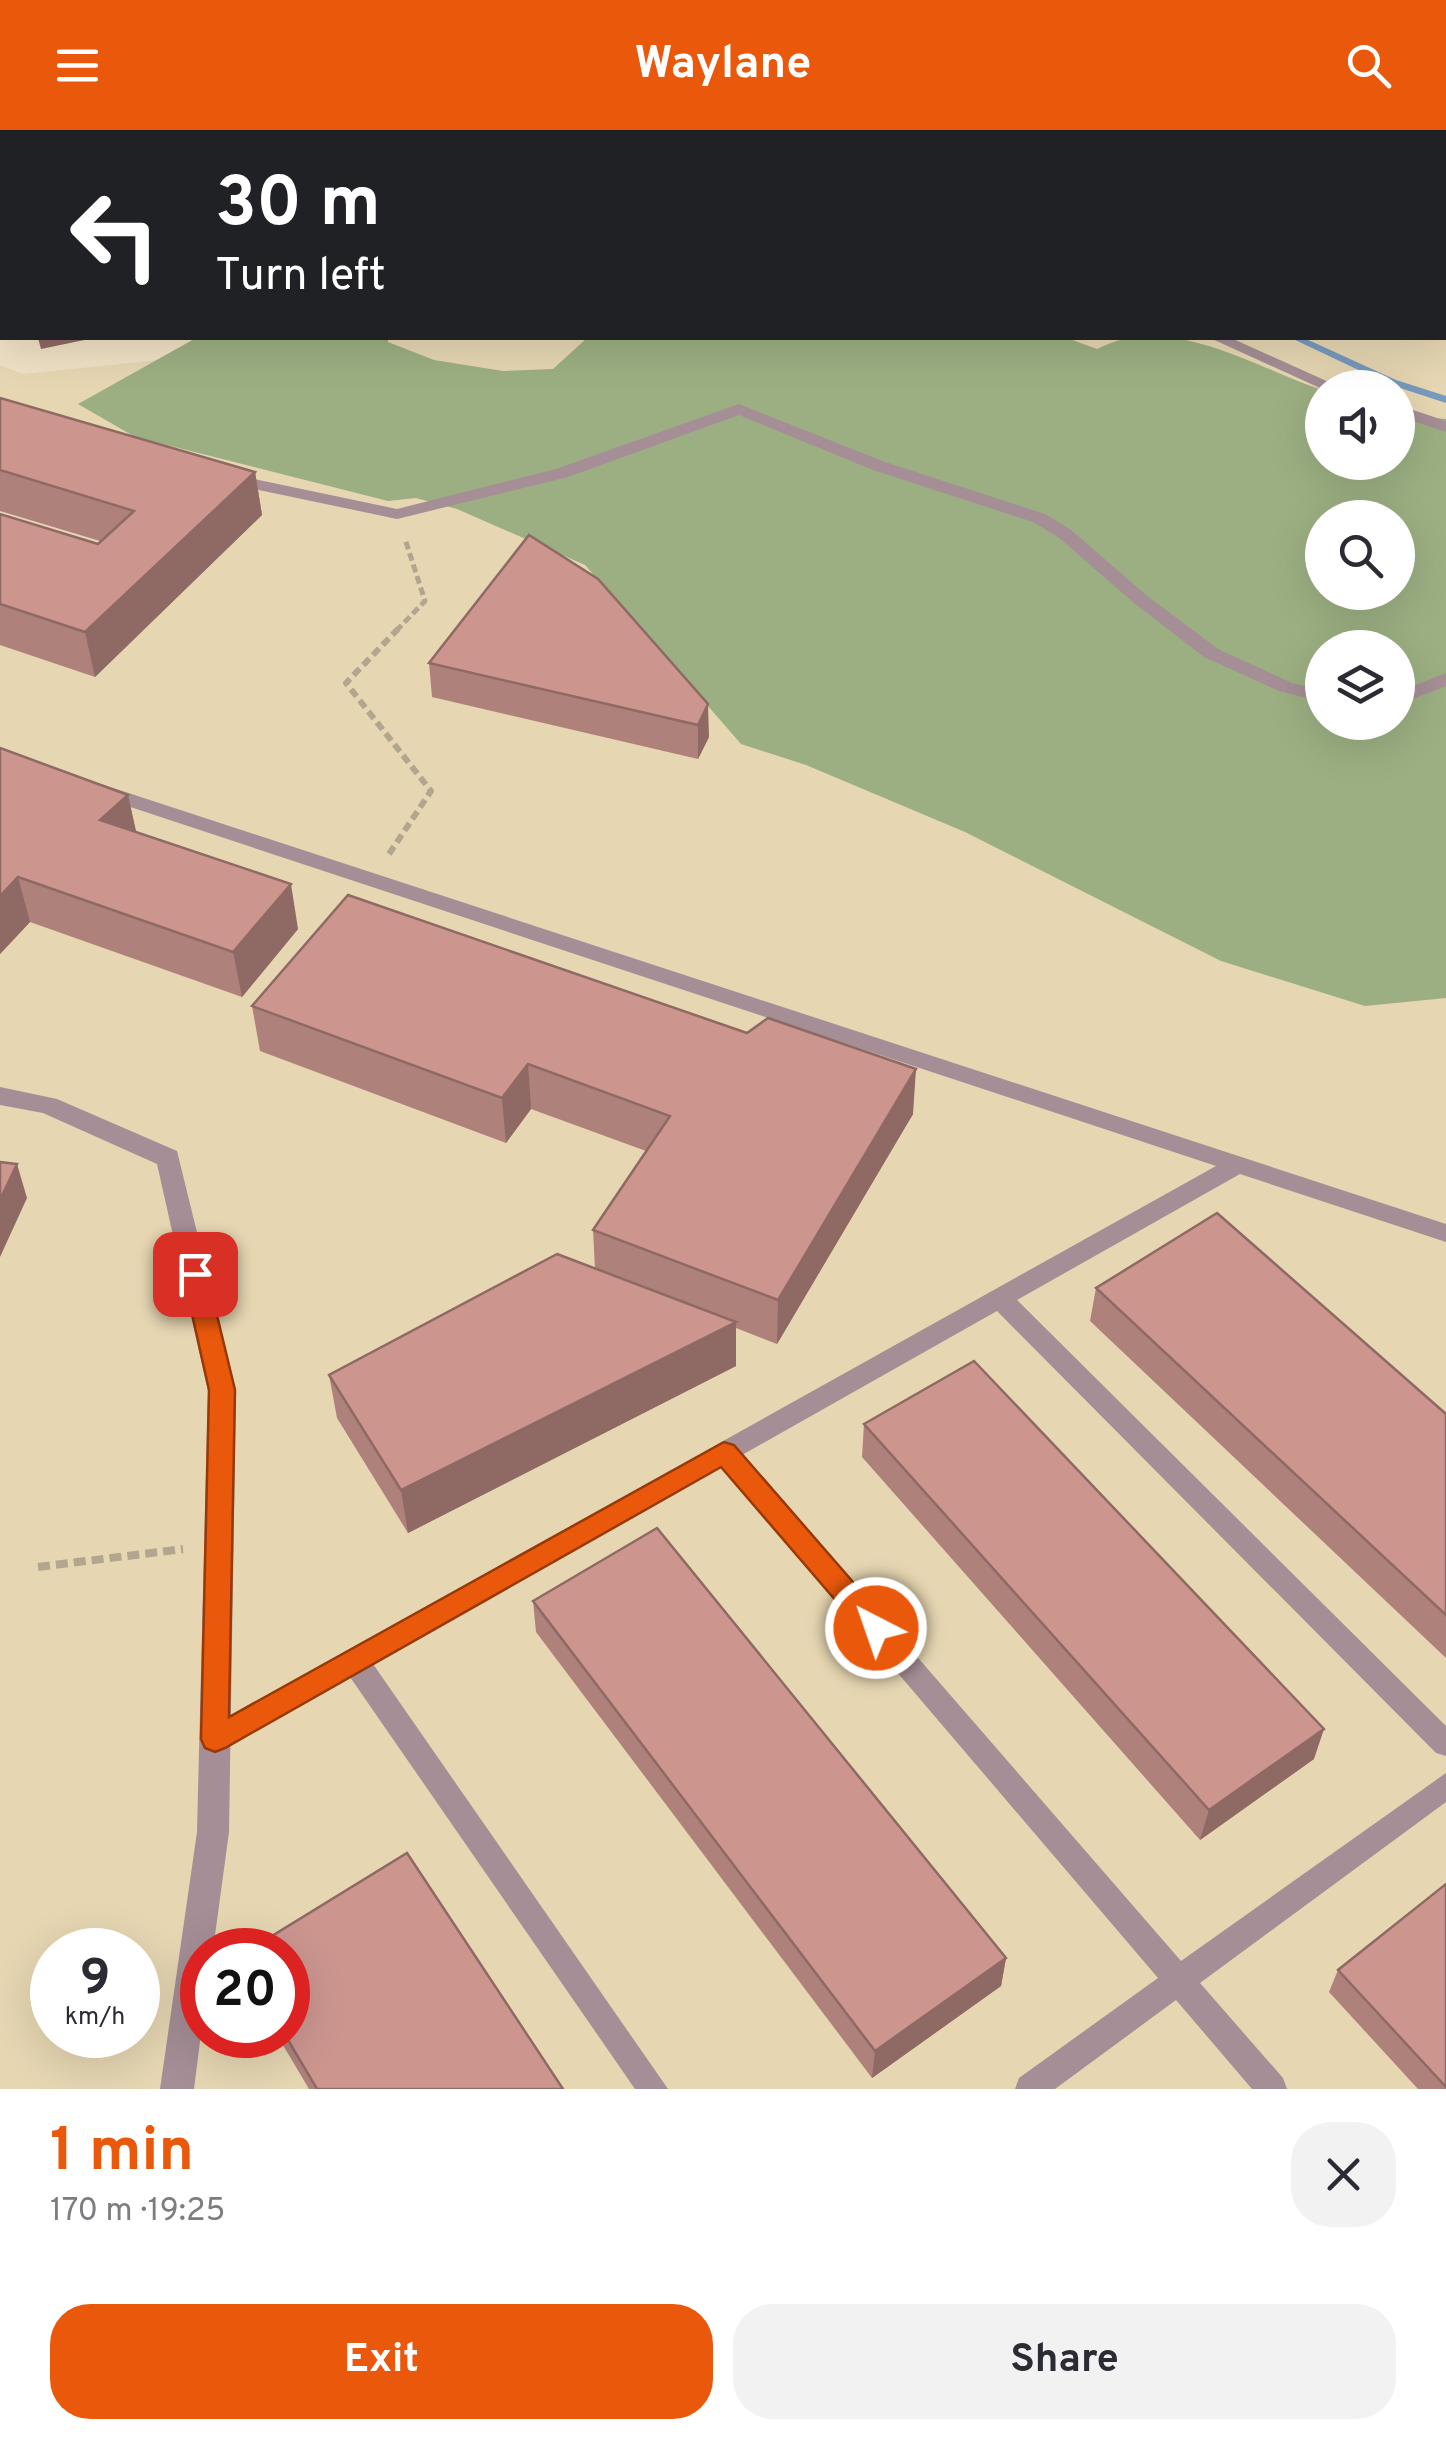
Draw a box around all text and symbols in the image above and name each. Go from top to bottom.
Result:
text: Waylane [635,37,811,94]
icon: menu [50,38,105,93]
icon: search [1341,38,1396,93]
text: 30 m [215,162,381,251]
icon: left [50,170,180,300]
text: Turn left [215,249,386,306]
map controls [1305,370,1415,740]
button: sound [1305,370,1415,480]
button: search [1305,500,1415,610]
button: layers [1305,630,1415,740]
pin [153,1232,238,1317]
icon: arrive [168,1247,223,1302]
position arrow [824,1576,928,1680]
speed limit sign: 20 [180,1928,310,2058]
text: 9 [80,1949,110,2012]
text: km/h [65,2002,125,2034]
text: 1 min [50,2116,194,2192]
button: close [1291,2122,1396,2227]
text: 170 m · 19:25 [50,2192,225,2232]
button: Exit [50,2304,713,2419]
button: Share [733,2304,1396,2419]

